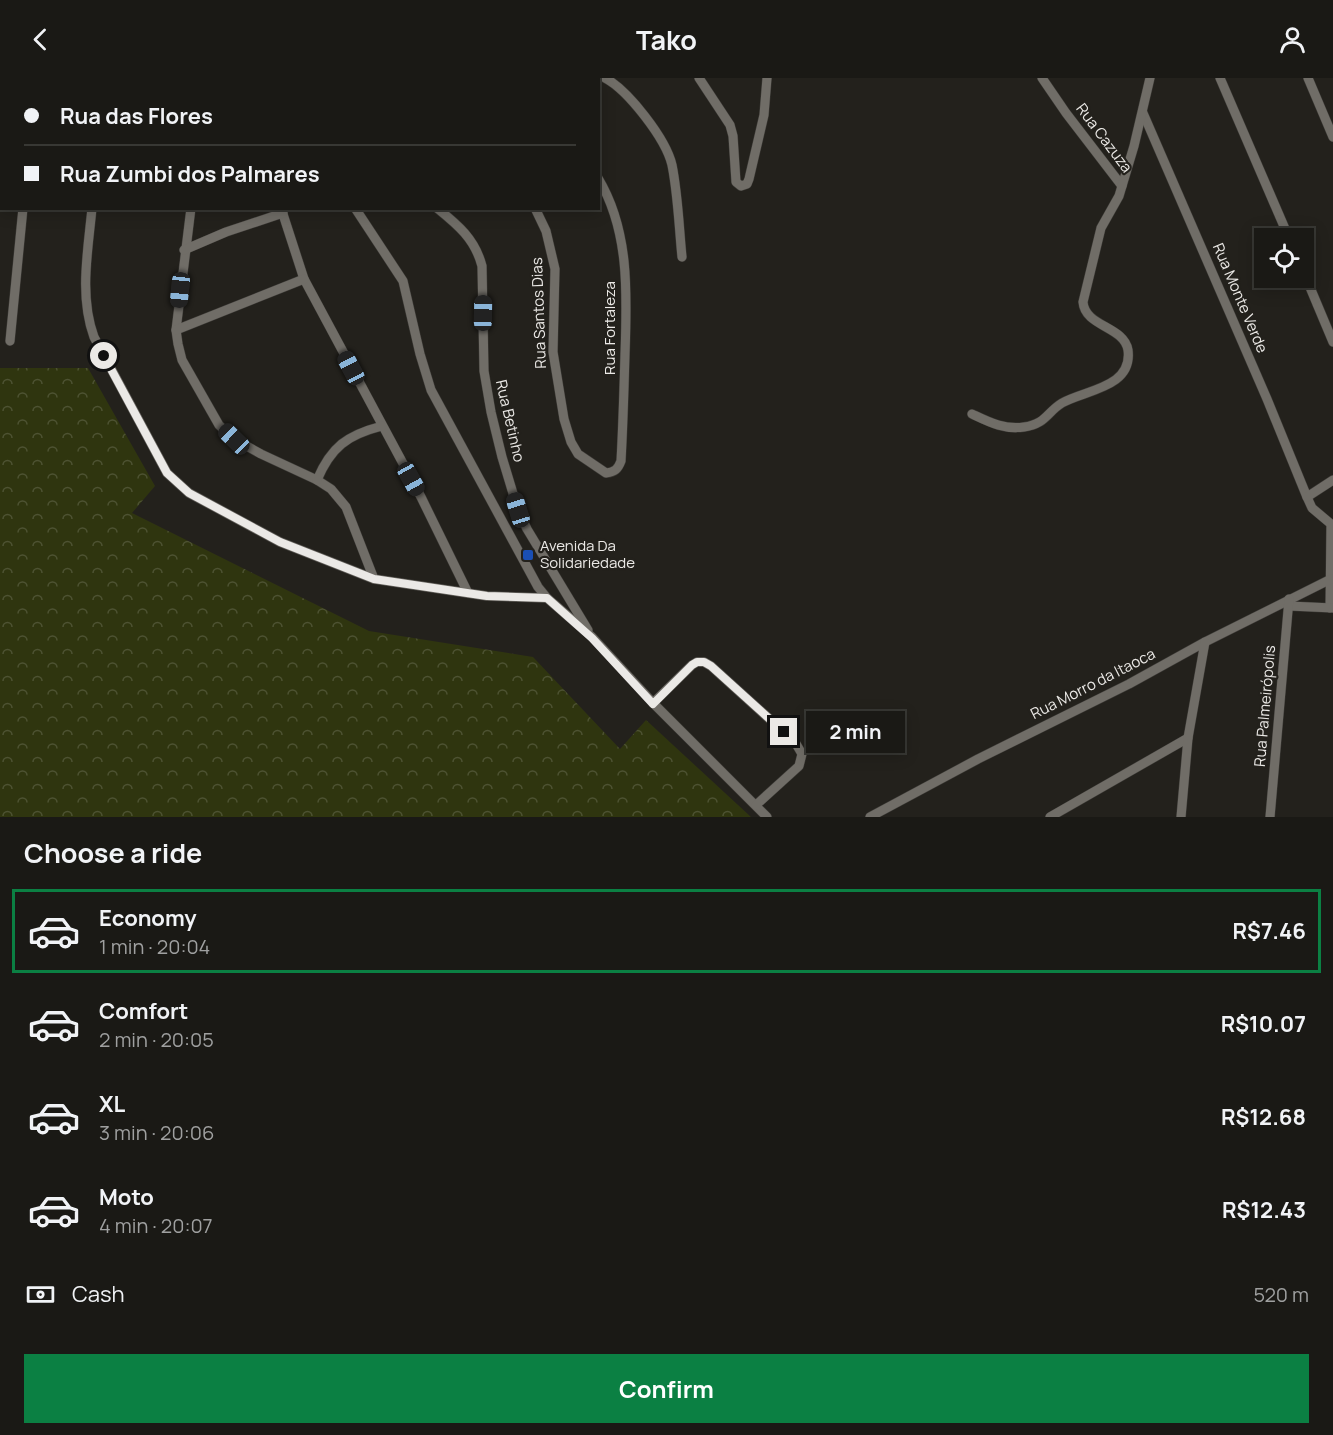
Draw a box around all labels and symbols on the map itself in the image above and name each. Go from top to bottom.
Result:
street label: Rua Cazuza [1072,99,1137,177]
street label: Rua Monte Verde [1208,240,1273,356]
street label: Rua Santos Dias [526,257,551,369]
car [169,271,191,309]
street label: Rua Fortaleza [599,281,620,375]
car [474,295,492,331]
route start [90,342,117,369]
car [335,348,367,388]
street label: Rua Betinho [491,378,530,464]
car [215,420,253,458]
car [394,459,428,499]
car [504,490,532,530]
place label: Avenida Da Solidariedade [540,535,635,573]
marker: Avenida Da Solidariedade [521,548,535,562]
street label: Rua Morro da Itaoca [1027,643,1159,724]
street label: Rua Palmeirópolis [1249,644,1280,768]
callout: 2 min [805,711,904,753]
route end [770,718,797,745]

